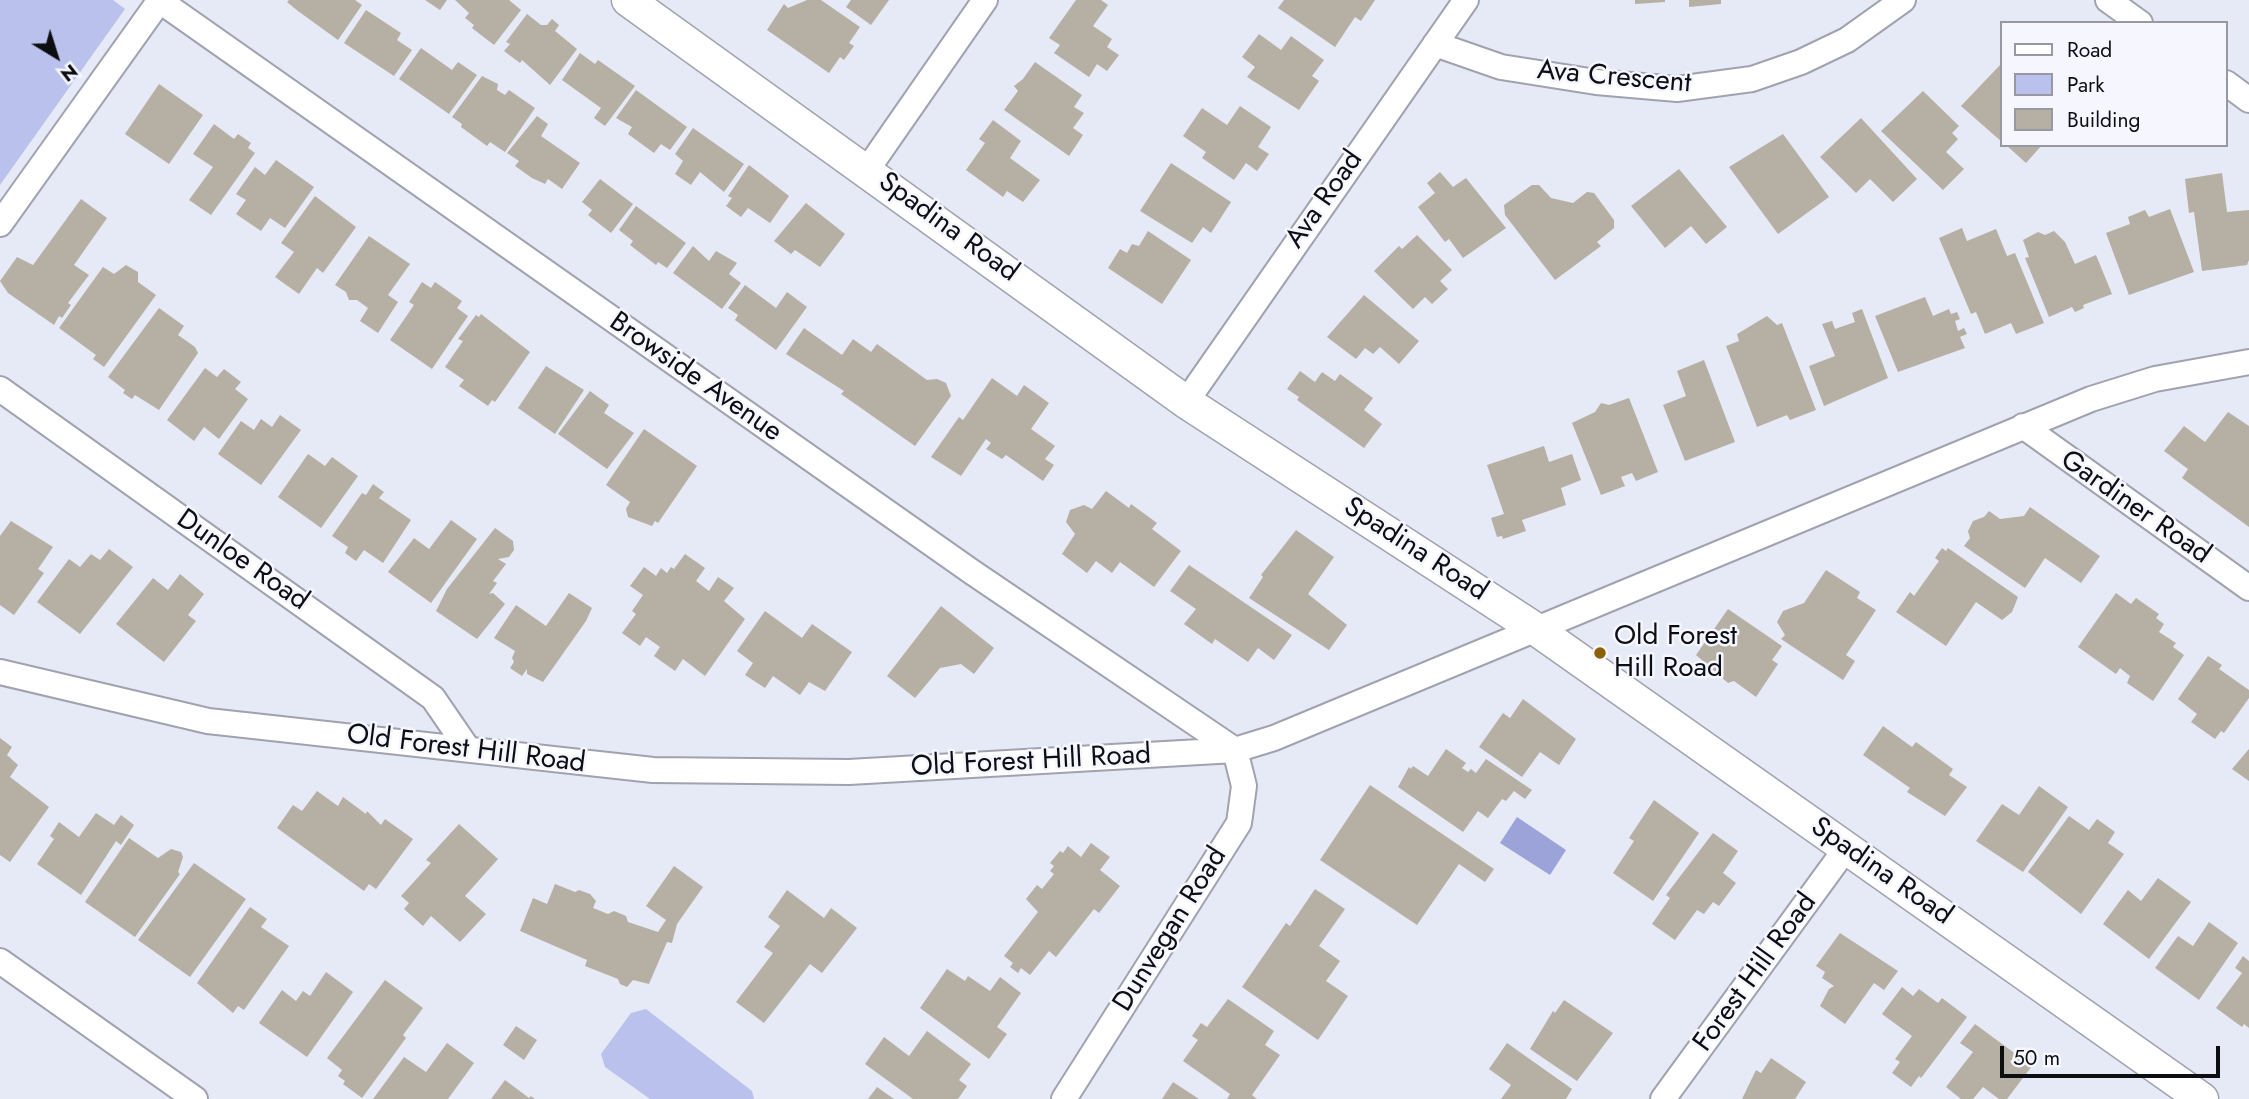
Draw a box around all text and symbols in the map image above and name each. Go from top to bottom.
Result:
north arrow [21,21,91,91]
legend [2000,21,2228,147]
text: Road [2067,35,2112,65]
street label: Ava Crescent [1536,55,1692,101]
text: N [55,58,83,88]
text: Park [2067,70,2104,100]
text: Building [2067,105,2140,135]
street label: Ava Road [1279,145,1371,255]
street label: Spadina Road [871,166,1025,290]
street label: Browside Avenue [602,306,788,450]
street label: Gardiner Road [2053,444,2217,572]
street label: Spadina Road [1337,491,1493,609]
street label: Dunloe Road [170,503,314,619]
place label: Old Forest Hill Road [1614,620,1737,686]
marker: Old Forest Hill Road [1592,645,1608,661]
street label: Old Forest Hill Road [345,719,587,781]
street label: Old Forest Hill Road [910,739,1152,785]
street label: Spadina Road [1804,811,1958,933]
street label: Dunvegan Road [1107,842,1235,1018]
street label: Forest Hill Road [1687,887,1825,1059]
scale bar [2004,1032,2224,1076]
text: 50 m [2013,1043,2060,1073]

